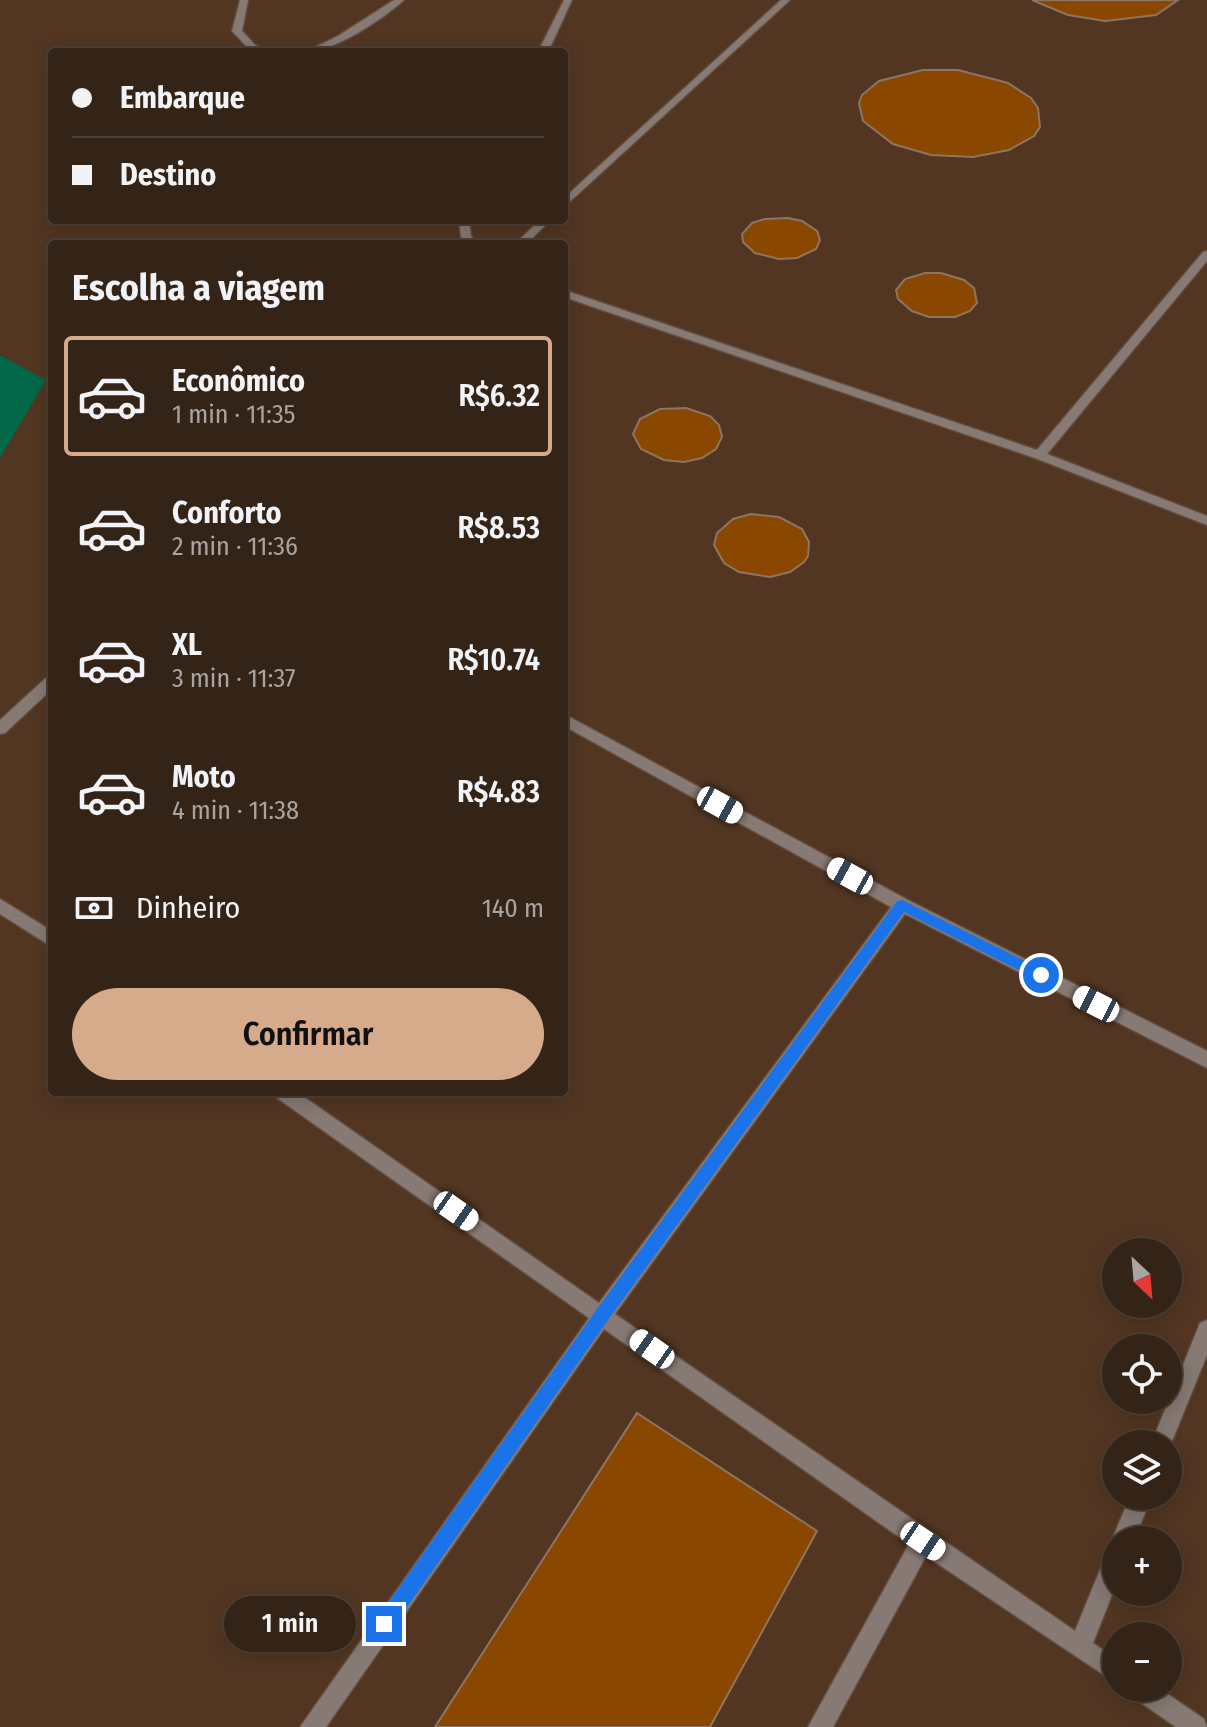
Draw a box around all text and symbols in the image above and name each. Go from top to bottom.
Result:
text: Embarque [120,80,245,116]
text: Destino [120,157,216,193]
text: Escolha a viagem [72,266,325,310]
icon: car [76,360,148,432]
text: Econômico [172,363,305,399]
text: R$6.32 [458,378,540,414]
text: 1 min · 11:35 [172,399,296,430]
icon: car [76,492,148,564]
text: Conforto [172,495,281,531]
text: R$8.53 [458,510,540,546]
text: 2 min · 11:36 [172,531,298,562]
icon: car [76,624,148,696]
text: XL [172,627,202,663]
text: R$10.74 [447,642,540,678]
text: 3 min · 11:37 [172,663,296,694]
icon: car [76,756,148,828]
text: Moto [172,759,236,795]
text: R$4.83 [457,774,540,810]
car [693,783,747,827]
text: 4 min · 11:38 [172,795,299,826]
car [823,854,877,898]
icon: cash [72,886,116,930]
text: Dinheiro [136,890,240,926]
text: 140 m [482,893,544,924]
route start [1023,957,1059,993]
car [1069,982,1123,1026]
button: Confirmar [72,988,544,1080]
car [429,1187,483,1235]
north arrow [1102,1238,1182,1318]
map controls [1102,1238,1182,1702]
car [625,1325,679,1373]
button: locate [1102,1334,1182,1414]
button: layers [1102,1430,1182,1510]
car [896,1518,950,1564]
button: + [1102,1526,1182,1606]
callout: 1 min [224,1596,356,1652]
route end [366,1606,402,1642]
text: 1 min [262,1608,318,1639]
button: − [1102,1622,1182,1702]

